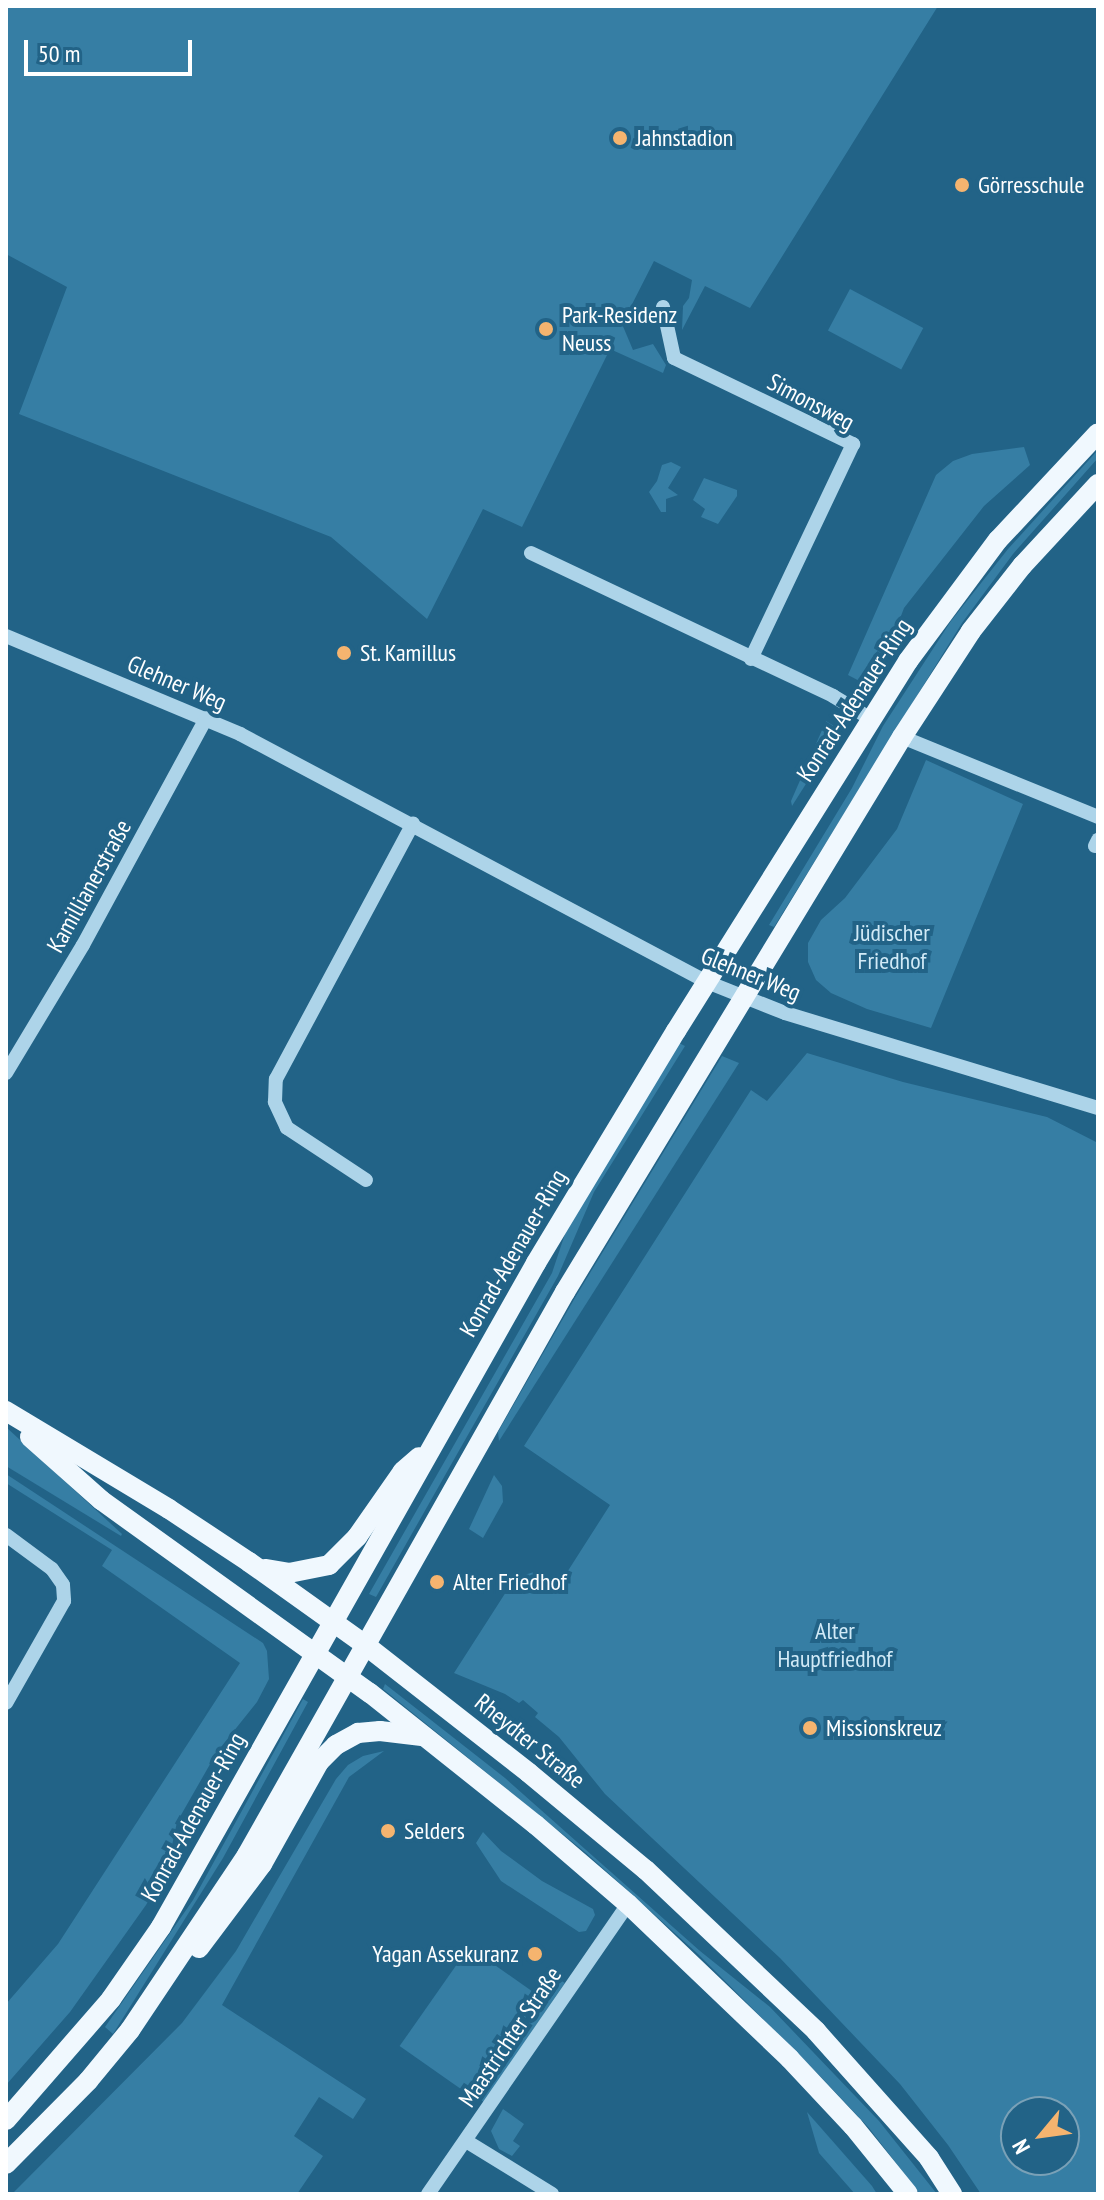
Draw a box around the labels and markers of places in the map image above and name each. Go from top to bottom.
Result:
place label: Jahnstadion [636,124,733,152]
marker: Jahnstadion [611,129,629,147]
place label: Görresschule [978,171,1084,199]
marker: Görresschule [953,176,971,194]
place label: Park-Residenz Neuss [562,301,677,357]
marker: Park-Residenz Neuss [537,320,555,338]
place label: St. Kamillus [360,639,458,667]
marker: St. Kamillus [335,644,353,662]
place label: Alter Friedhof [453,1568,567,1596]
marker: Alter Friedhof [428,1573,446,1591]
place label: Missionskreuz [826,1714,942,1742]
marker: Missionskreuz [801,1719,819,1737]
place label: Selders [404,1817,465,1845]
marker: Selders [379,1822,397,1840]
place label: Yagan Assekuranz [372,1940,519,1968]
marker: Yagan Assekuranz [526,1945,544,1963]

